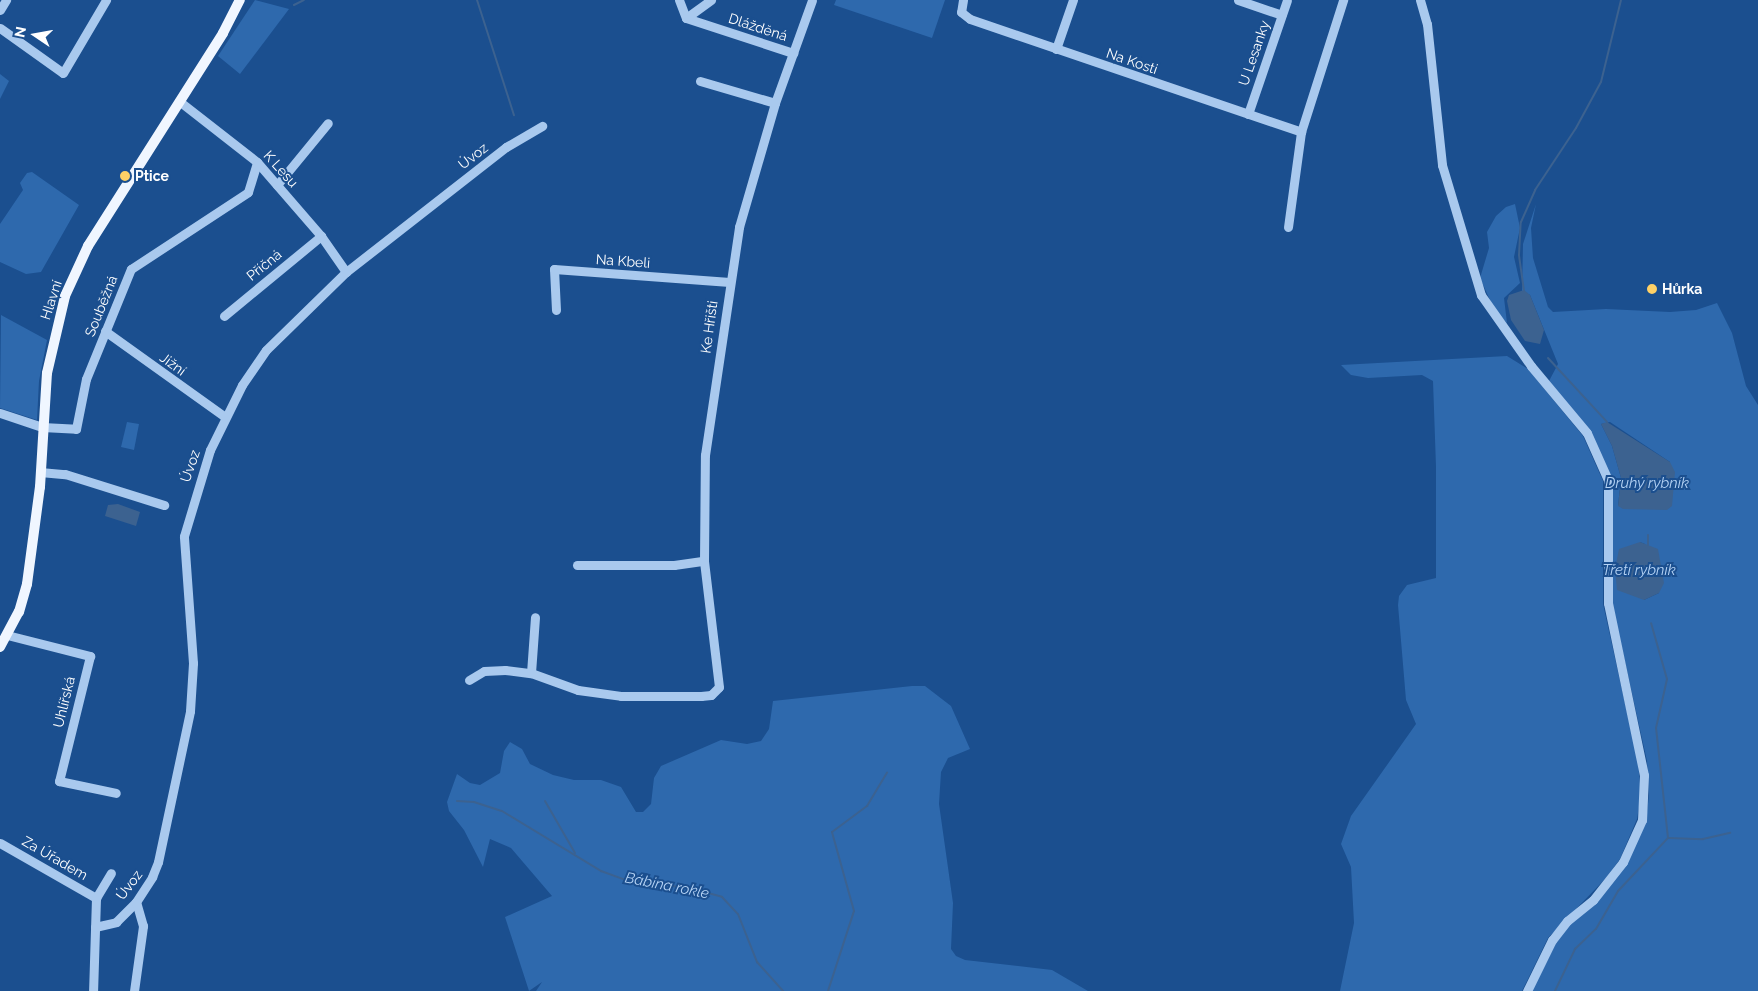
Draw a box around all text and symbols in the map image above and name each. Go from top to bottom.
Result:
north arrow [10,10,60,60]
street label: Dlážděná [726,10,790,44]
street label: U Lesanky [1235,18,1273,88]
text: N [11,25,29,39]
street label: Na Kosti [1104,44,1160,78]
street label: Úvoz [455,139,491,173]
street label: K Lesu [260,147,302,191]
place label: Ptice [135,168,169,184]
marker: Ptice [119,170,131,182]
street label: Příčná [243,246,285,284]
street label: Na Kbeli [595,251,651,271]
street label: Souběžná [81,273,121,339]
street label: Hlavní [37,278,65,322]
place label: Hůrka [1662,281,1702,297]
marker: Hůrka [1646,283,1658,295]
street label: Ke Hřišti [697,300,721,354]
street label: Jižní [157,349,189,379]
street label: Úvoz [177,448,203,484]
water label: Druhý rybník [1605,475,1689,493]
water label: Třetí rybník [1602,562,1676,580]
street label: Uhlířská [50,675,78,729]
street label: Za Úřadem [19,833,91,883]
street label: Úvoz [112,867,146,903]
water label: Bábina rokle [623,869,711,903]

